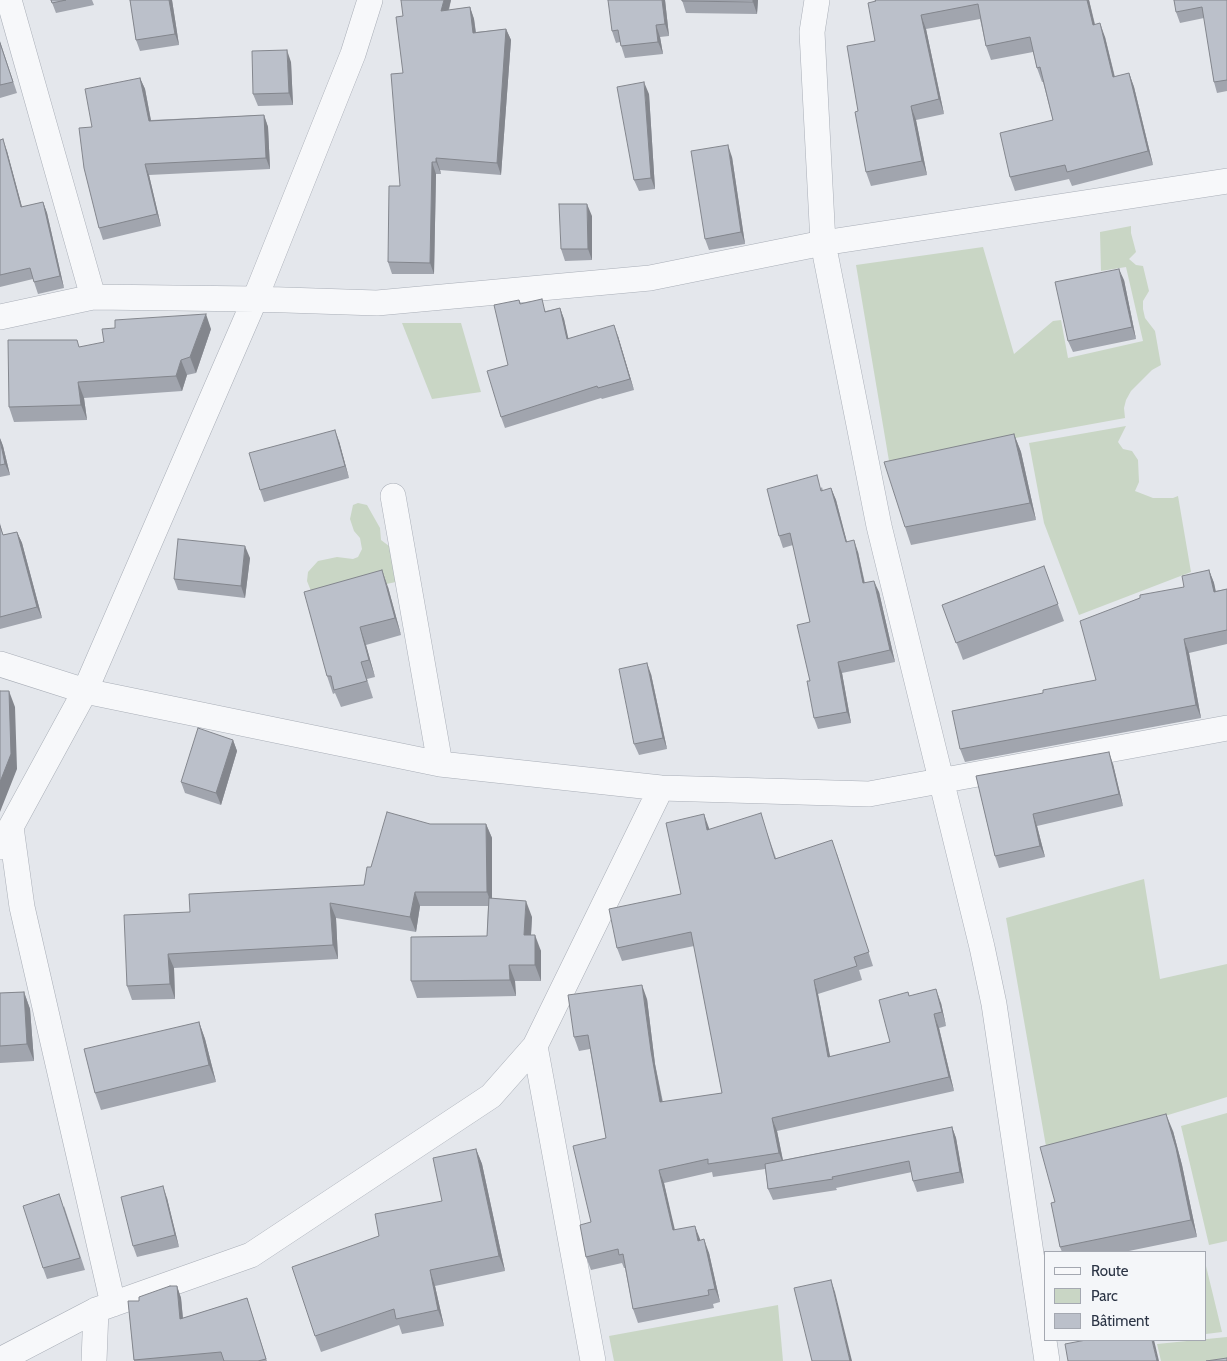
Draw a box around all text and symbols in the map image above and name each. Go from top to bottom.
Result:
legend [1044,1251,1207,1341]
text: Route [1091,1262,1129,1280]
text: Parc [1091,1287,1118,1305]
text: Bâtiment [1091,1312,1149,1330]

